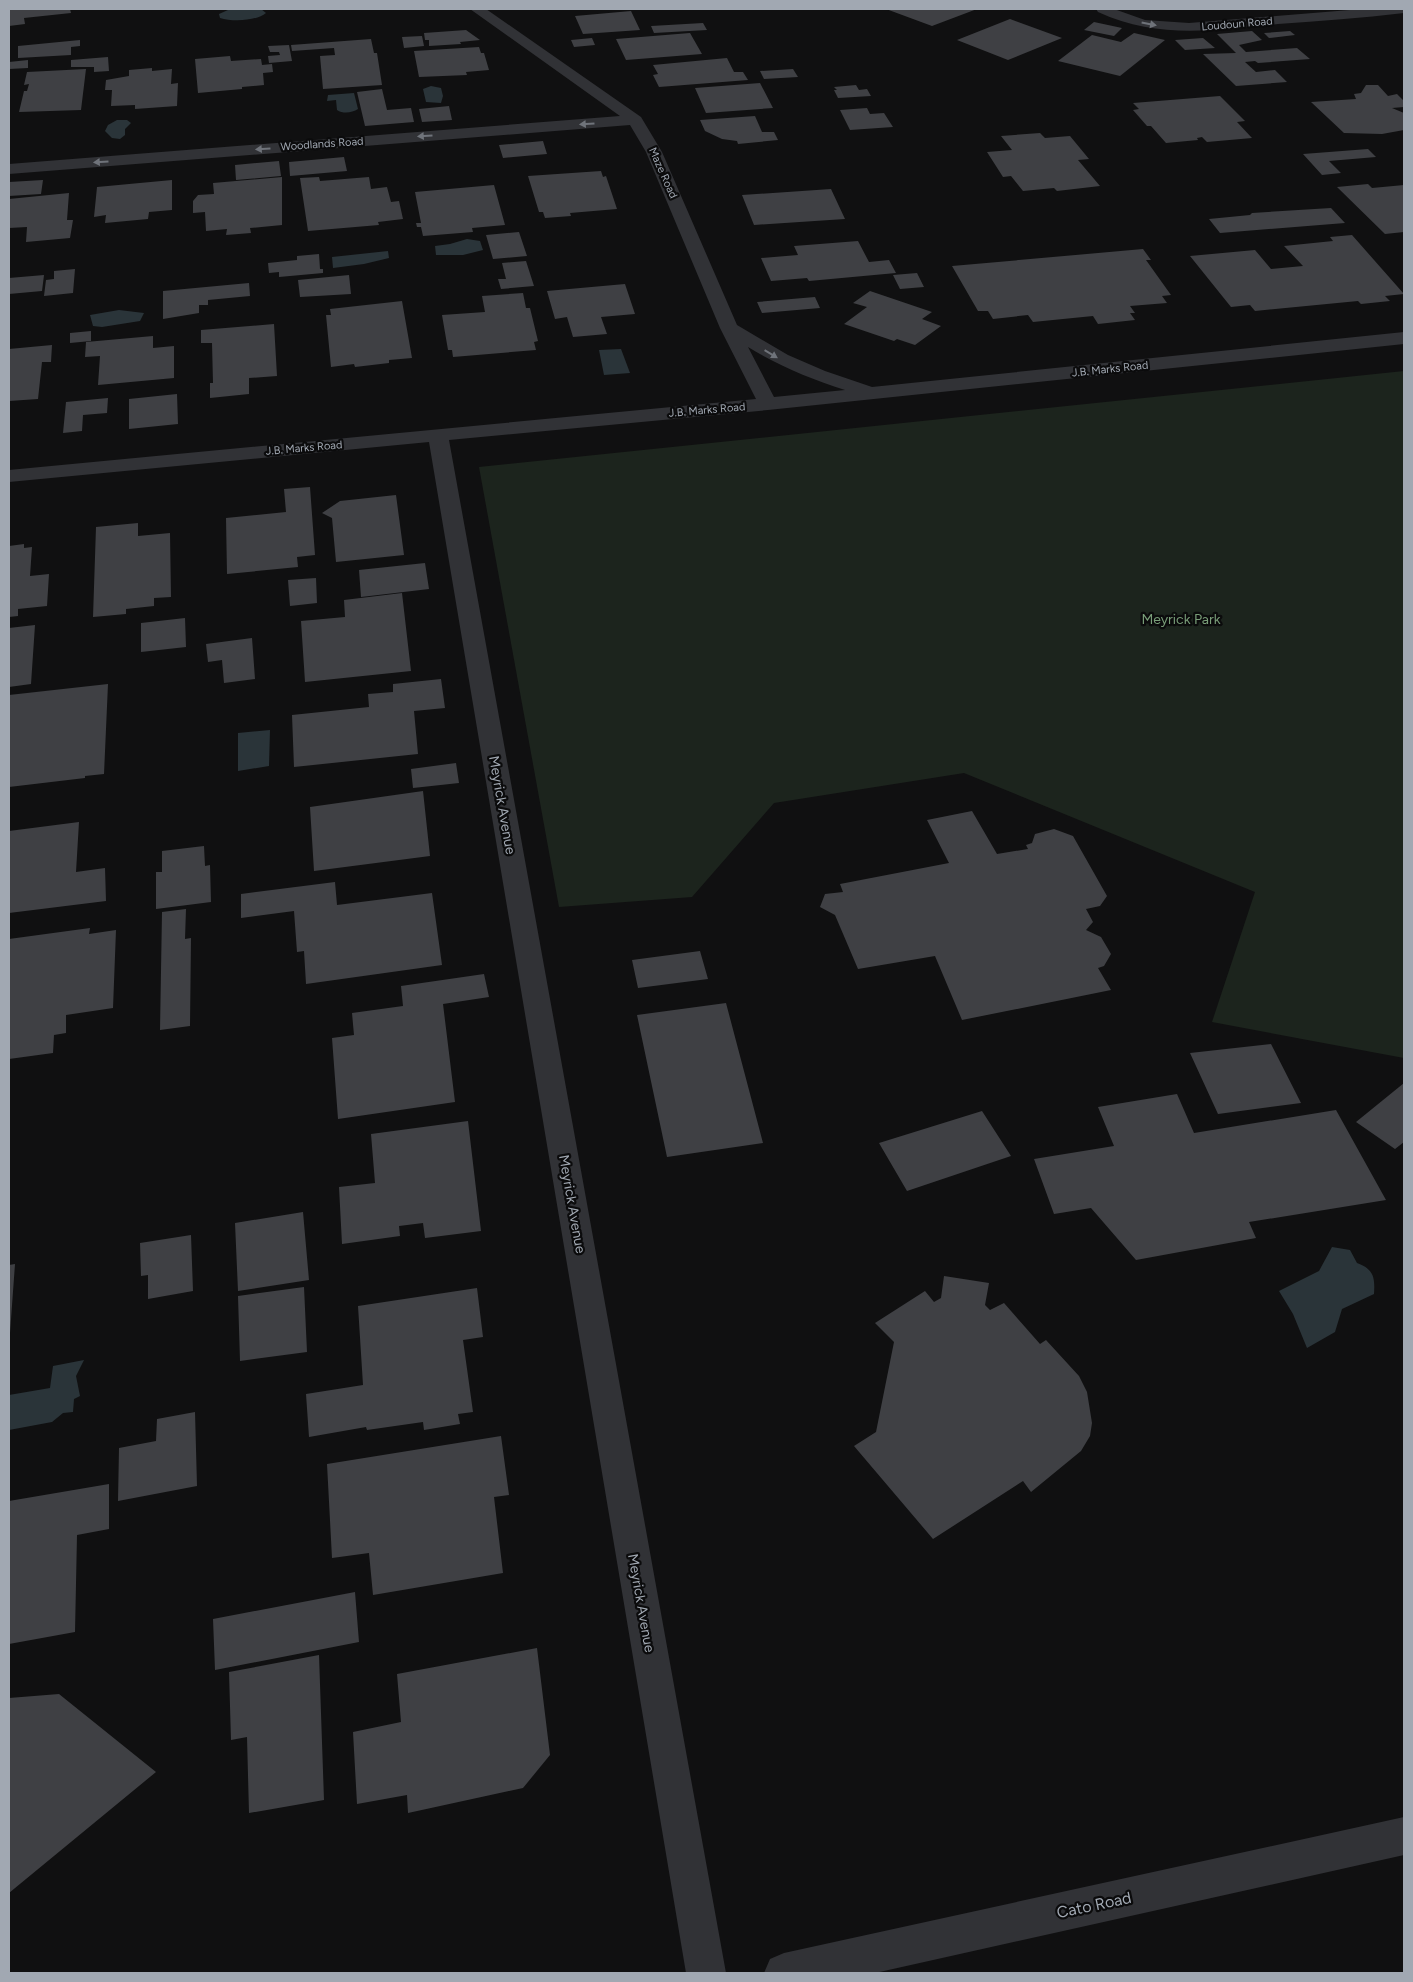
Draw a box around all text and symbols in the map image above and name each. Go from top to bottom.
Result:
street label: Loudoun Road [1201,14,1273,34]
one-way arrow [1141,20,1157,28]
one-way arrow [579,120,595,128]
one-way arrow [417,133,433,141]
street label: Woodlands Road [280,135,364,153]
one-way arrow [255,145,271,153]
street label: Maze Road [646,146,680,200]
one-way arrow [93,158,109,166]
one-way arrow [765,349,778,358]
street label: J.B. Marks Road [1071,359,1149,379]
street label: J.B. Marks Road [668,400,746,420]
street label: J.B. Marks Road [265,438,343,458]
park label: Meyrick Park [1141,611,1221,628]
street label: Meyrick Avenue [485,754,519,856]
street label: Meyrick Avenue [555,1153,589,1255]
street label: Meyrick Avenue [624,1552,658,1654]
street label: Cato Road [1055,1888,1133,1922]

